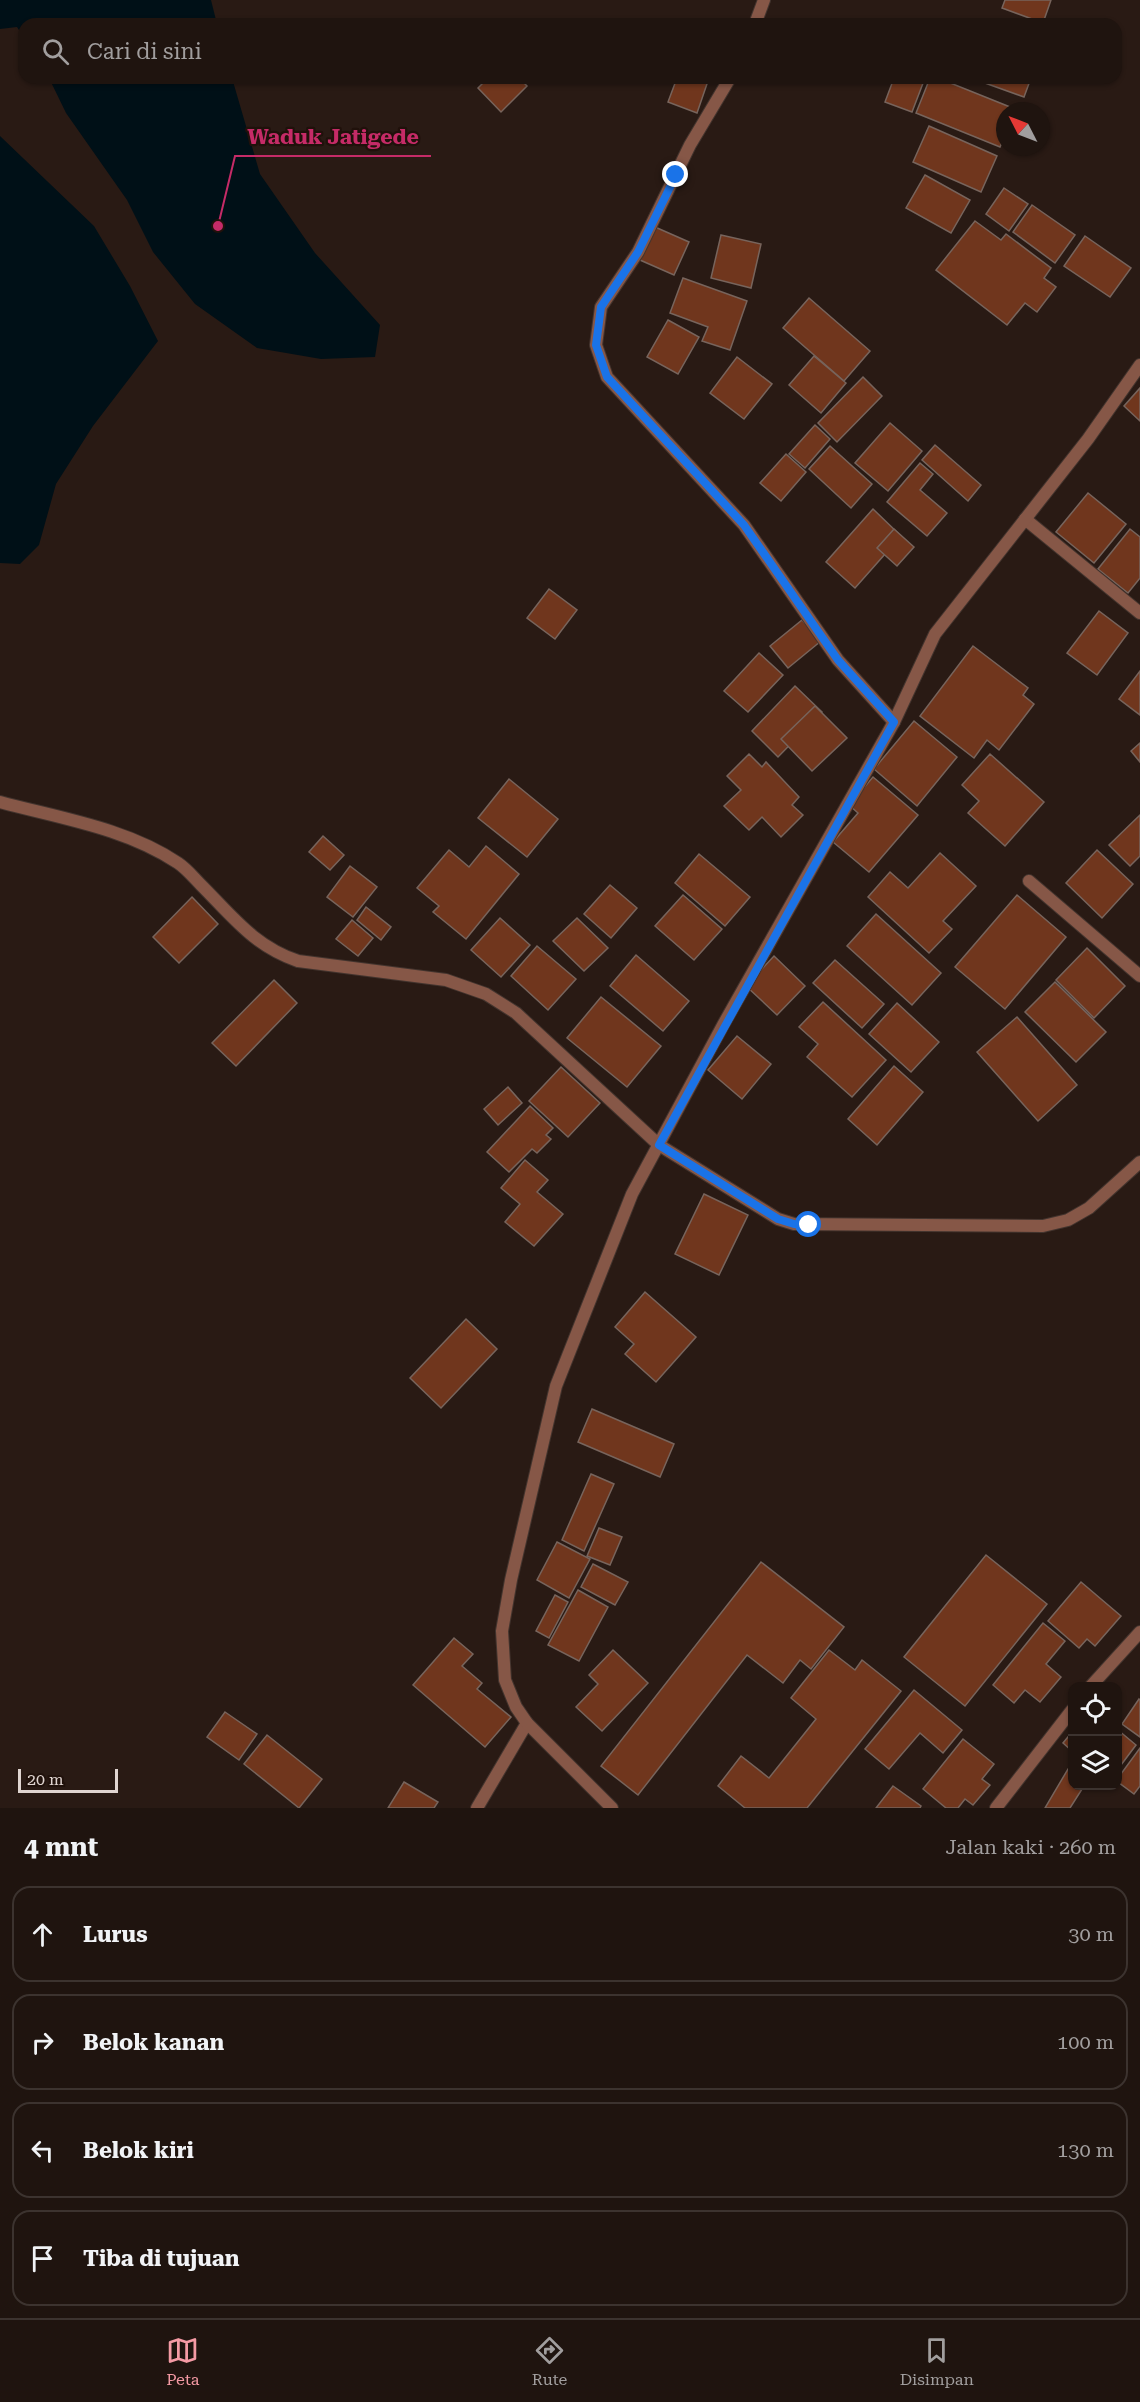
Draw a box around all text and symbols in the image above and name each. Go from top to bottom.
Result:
search box [18,18,1122,84]
icon: search [39,35,72,68]
text: Cari di sini [87,39,202,64]
north arrow [996,102,1050,156]
callout: Waduk Jatigede [235,117,431,156]
text: Waduk Jatigede [247,125,419,149]
route end [662,161,688,187]
route start [795,1211,821,1237]
map controls [1068,1682,1122,1790]
button: locate [1068,1682,1122,1736]
button: layers [1068,1736,1122,1790]
scale bar [18,1766,118,1794]
text: 20 m [27,1770,64,1789]
text: 4 mnt [24,1832,98,1862]
text: Jalan kaki · 260 m [945,1835,1116,1859]
icon: ahead [26,1918,59,1951]
text: Lurus [83,1922,148,1947]
text: 30 m [1068,1922,1114,1946]
icon: right [26,2026,59,2059]
text: Belok kanan [83,2030,224,2055]
text: 100 m [1057,2030,1114,2054]
icon: left [26,2134,59,2167]
text: Belok kiri [83,2138,194,2163]
text: 130 m [1057,2138,1114,2162]
icon: arrive [26,2242,59,2275]
text: Tiba di tujuan [83,2246,239,2271]
tab: Peta [166,2334,199,2389]
tab: Rute [532,2334,567,2389]
tab: Disimpan [900,2334,974,2389]

